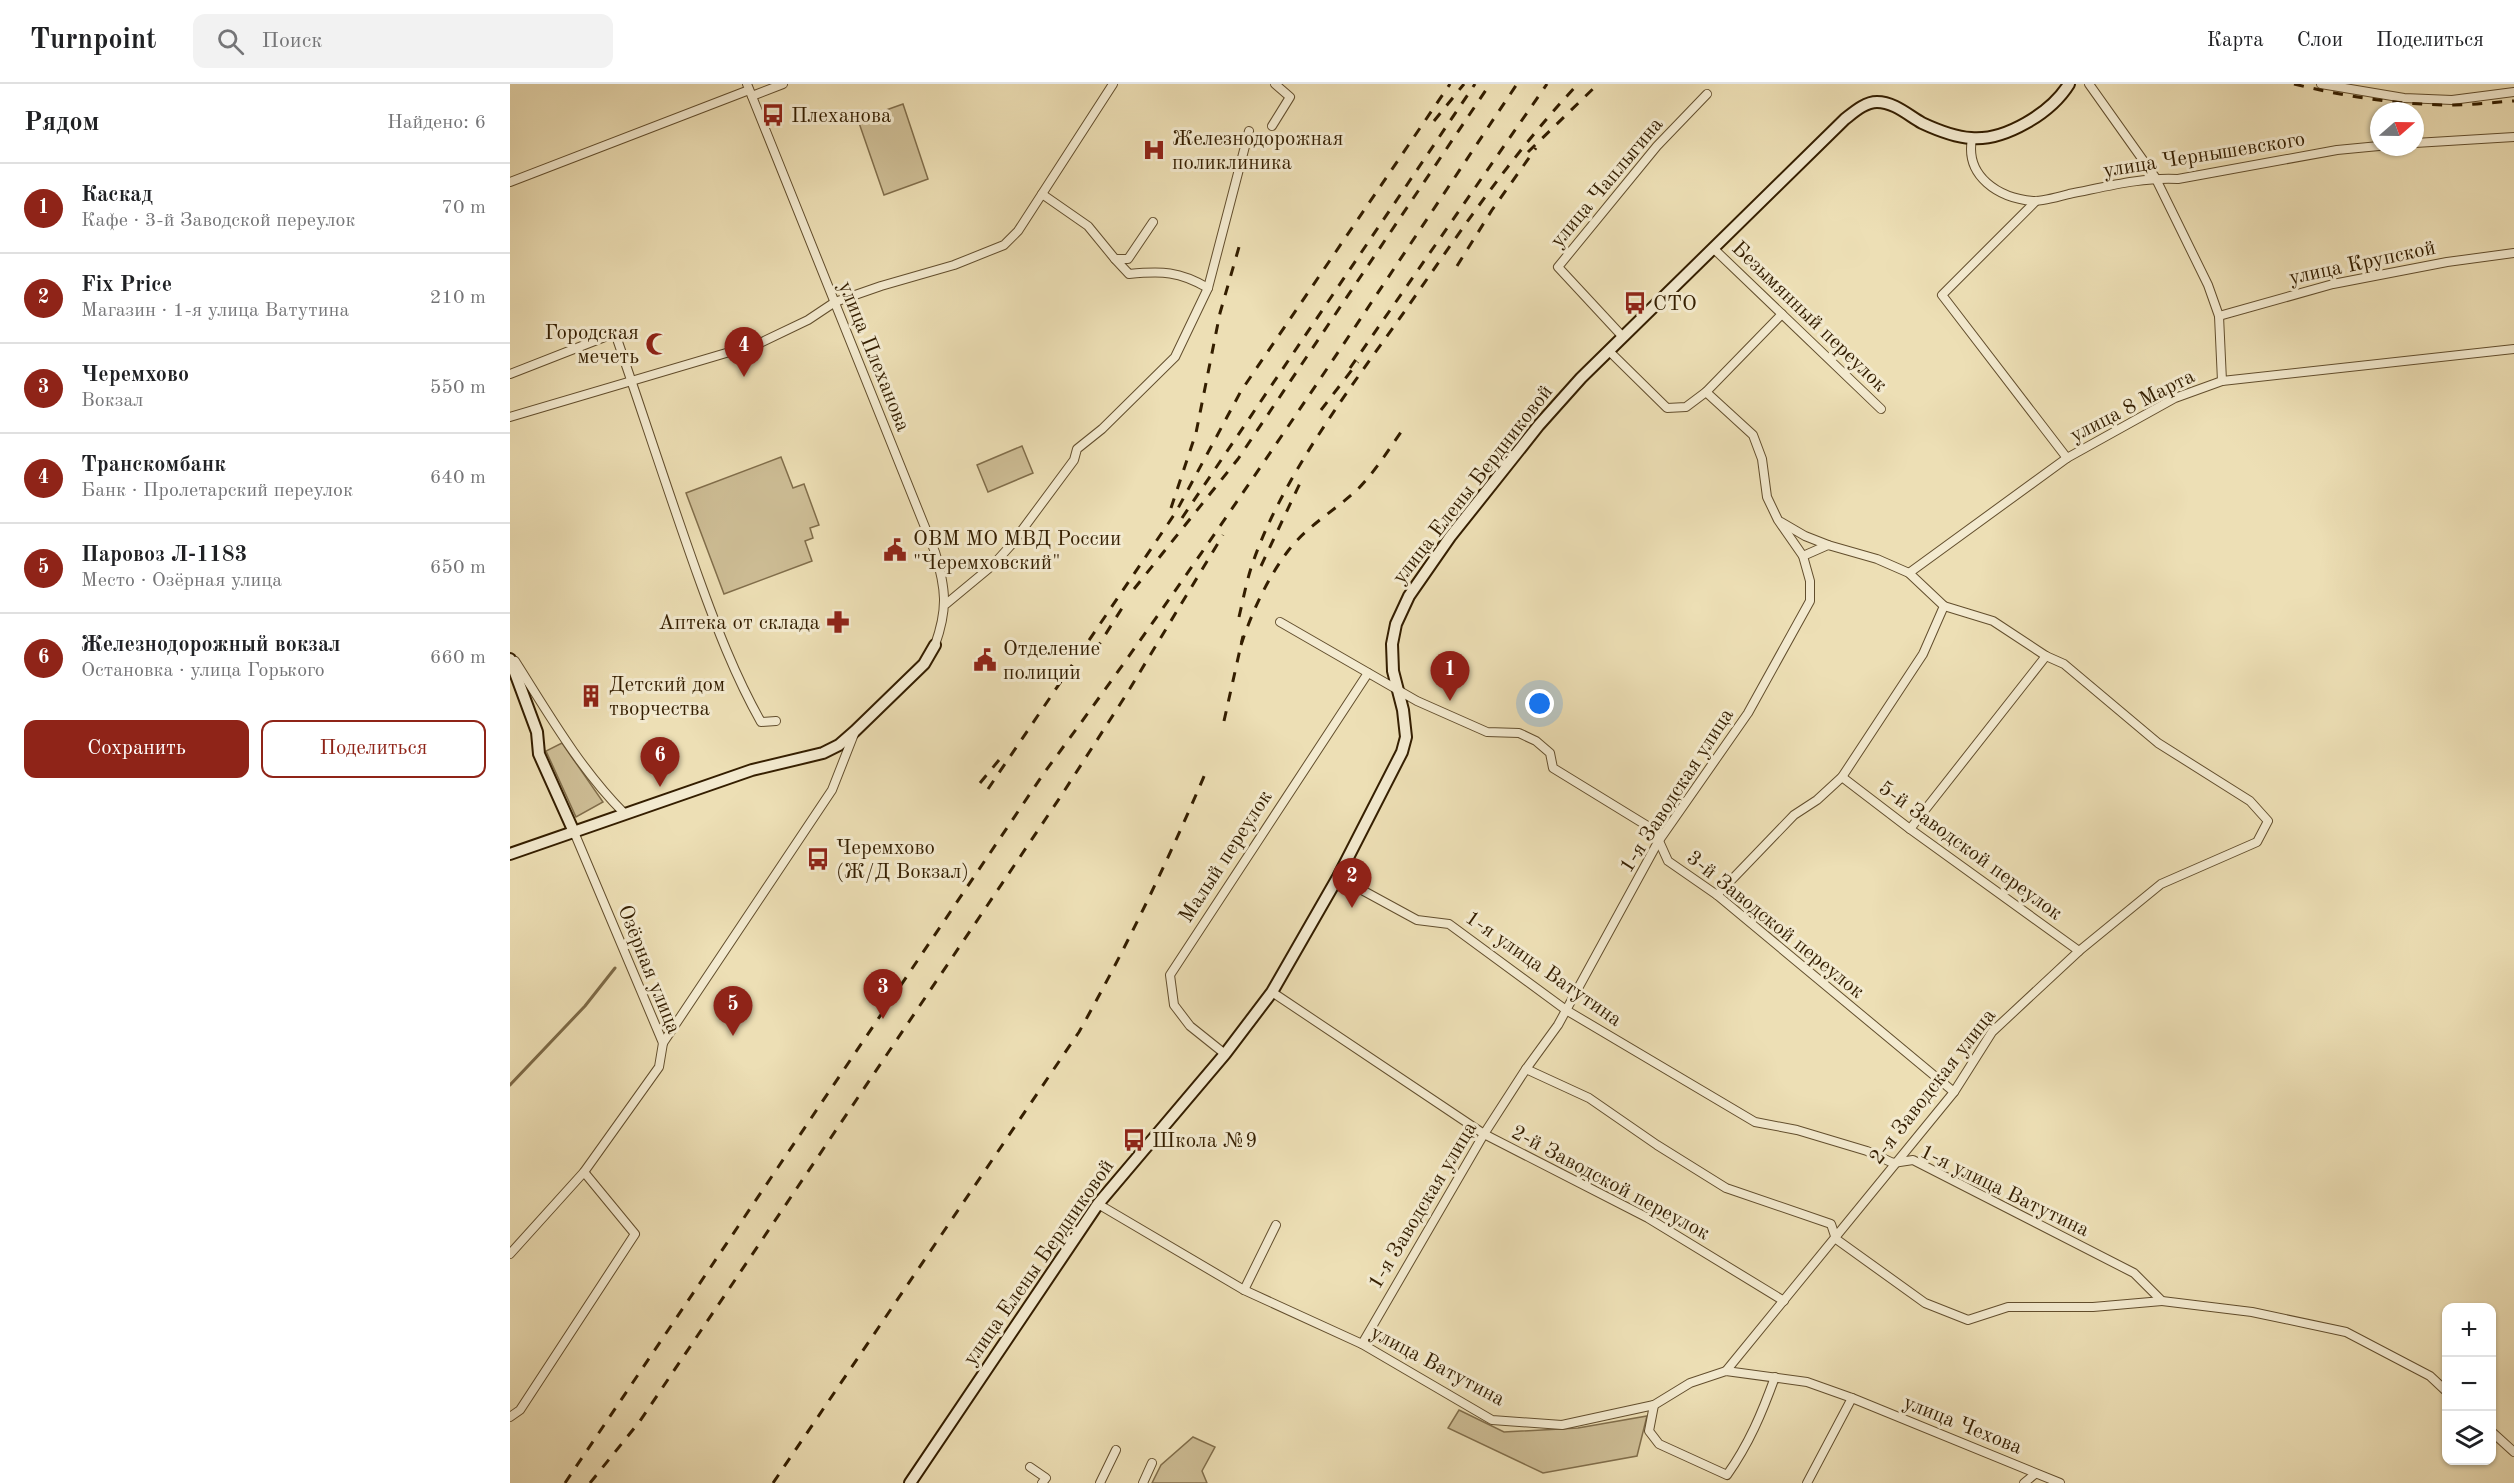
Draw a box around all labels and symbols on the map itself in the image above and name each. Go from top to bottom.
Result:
bus stop icon: Плеханова [760,102,786,128]
north arrow [2370,102,2424,156]
place label: Плеханова [791,106,891,127]
street label: улица Чаплыгина [1547,114,1667,252]
place label: Железнодорожная поликлиника [1172,129,1343,174]
street label: улица Чернышевского [2102,129,2307,182]
hospital icon: Железнодорожная поликлиника [1141,137,1167,163]
street label: Безымянный переулок [1727,238,1891,397]
street label: улица Крупской [2287,238,2438,289]
street label: улица Плеханова [834,278,913,435]
bus stop icon: СТО [1622,290,1648,316]
place label: СТО [1653,294,1697,315]
place label: Городская мечеть [544,323,639,368]
pin: 4 [724,328,764,377]
mosque icon: Городская мечеть [644,331,670,357]
street label: улица 8 Марта [2067,366,2198,447]
street label: улица Елены Бердниковой [1389,381,1557,588]
place label: ОВМ МО МВД России "Черемховский" [913,529,1121,574]
public building icon: ОВМ МО МВД России "Черемховский" [882,537,908,563]
pharmacy icon: Аптека от склада [825,609,851,635]
place label: Аптека от склада [659,613,820,634]
place label: Отделение полиции [1003,639,1100,684]
public building icon: Отделение полиции [972,647,998,673]
pin: 1 [1430,652,1470,701]
place label: Детский дом творчества [609,675,725,720]
building icon: Детский дом творчества [578,683,604,709]
your location [1525,689,1554,718]
street label: 1-я Заводская улица [1616,705,1738,877]
pin: 6 [640,738,680,787]
street label: 5-й Заводской переулок [1874,778,2066,925]
street label: Малый переулок [1176,787,1277,927]
place label: Черемхово (Ж/Д Вокзал) [836,838,969,883]
bus stop icon: Черемхово (Ж/Д Вокзал) [805,846,831,872]
street label: 3-й Заводской переулок [1682,847,1868,1003]
pin: 2 [1332,858,1372,908]
street label: Озёрная улица [613,902,684,1037]
street label: 1-я улица Ватутина [1461,907,1625,1031]
pin: 3 [864,970,902,1019]
pin: 5 [714,986,752,1036]
street label: 2-я Заводская улица [1866,1005,2000,1169]
street label: 1-я Заводская улица [1365,1118,1481,1293]
street label: 2-й Заводской переулок [1508,1122,1713,1245]
bus stop icon: Школа №9 [1121,1127,1147,1153]
place label: Школа №9 [1152,1131,1258,1152]
street label: 1-я улица Ватутина [1916,1141,2092,1241]
street label: улица Елены Бердниковой [960,1156,1118,1370]
street label: улица Ватутина [1367,1322,1508,1410]
street label: улица Чехова [1900,1392,2025,1459]

